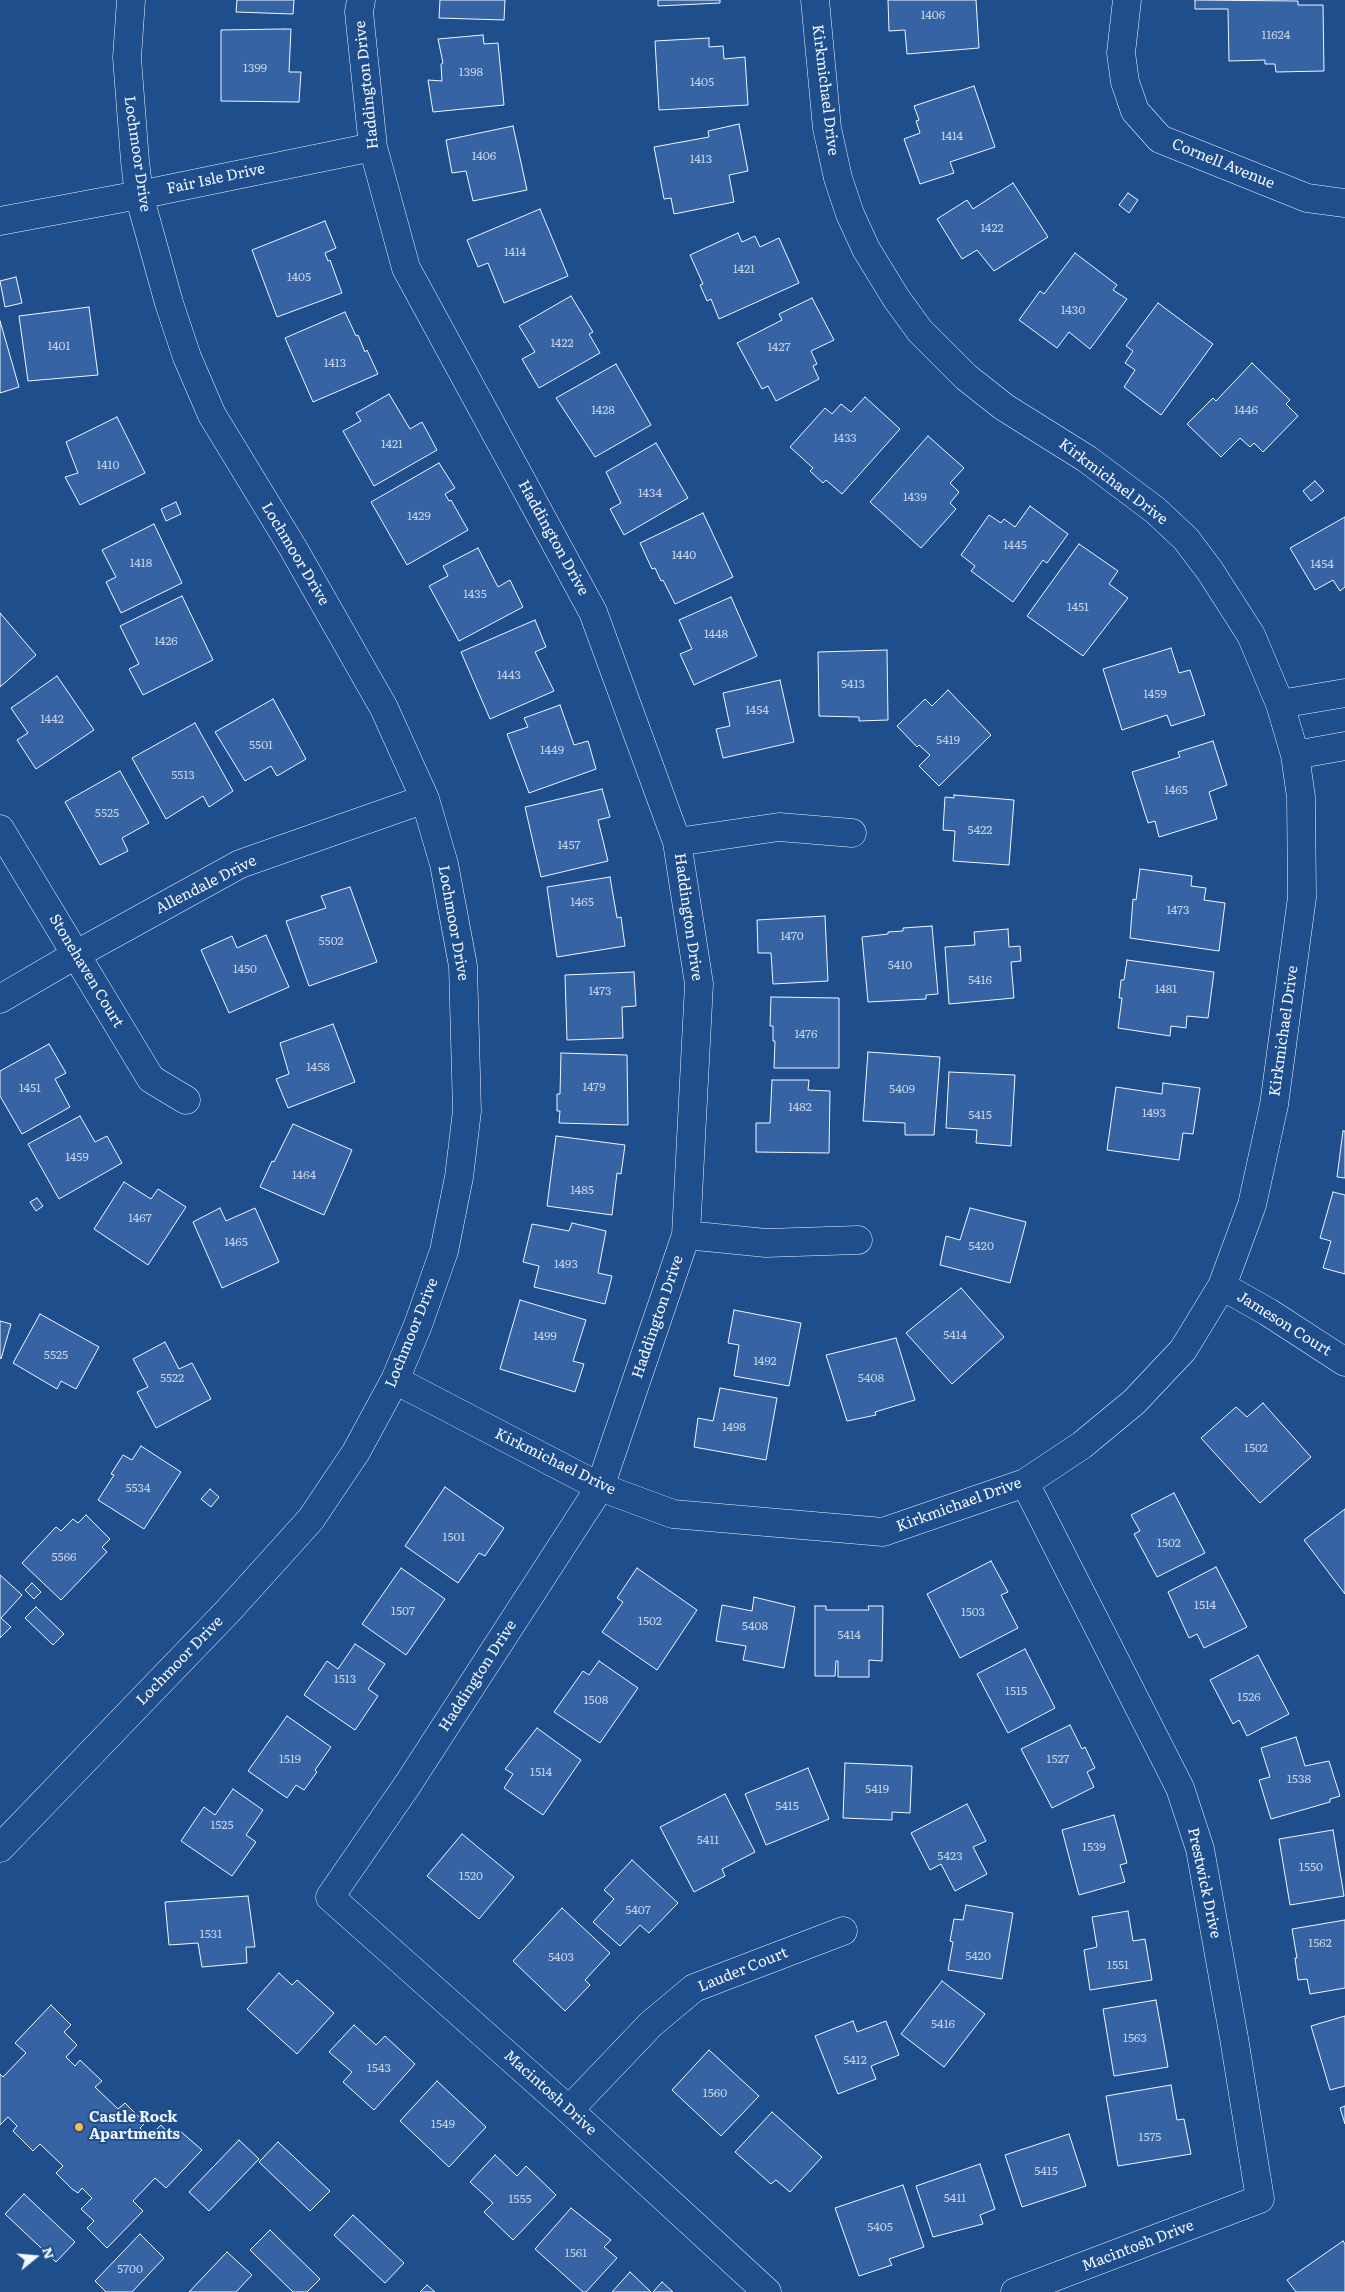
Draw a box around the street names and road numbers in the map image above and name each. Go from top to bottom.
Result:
street label: Haddington Drive [351,20,383,150]
street label: Kirkmichael Drive [808,23,842,157]
street label: Lochmoor Drive [120,95,154,213]
street label: Cornell Avenue [1169,135,1277,193]
street label: Fair Isle Drive [165,160,267,198]
street label: Kirkmichael Drive [1055,435,1171,529]
street label: Haddington Drive [514,477,592,599]
street label: Lochmoor Drive [257,499,333,609]
street label: Allendale Drive [153,852,259,918]
street label: Haddington Drive [670,852,706,982]
street label: Lochmoor Drive [434,864,472,982]
street label: Stonehaven Court [45,911,127,1031]
street label: Kirkmichael Drive [1266,964,1302,1098]
street label: Haddington Drive [628,1253,688,1381]
street label: Lochmoor Drive [382,1275,442,1391]
street label: Jameson Court [1233,1288,1335,1360]
street label: Kirkmichael Drive [492,1425,618,1499]
street label: Kirkmichael Drive [894,1474,1024,1536]
street label: Lochmoor Drive [133,1613,227,1709]
street label: Haddington Drive [435,1617,521,1735]
street label: Prestwick Drive [1183,1826,1225,1940]
street label: Lauder Court [695,1944,791,1996]
street label: Macintosh Drive [500,2047,600,2139]
street label: Macintosh Drive [1080,2216,1196,2276]

